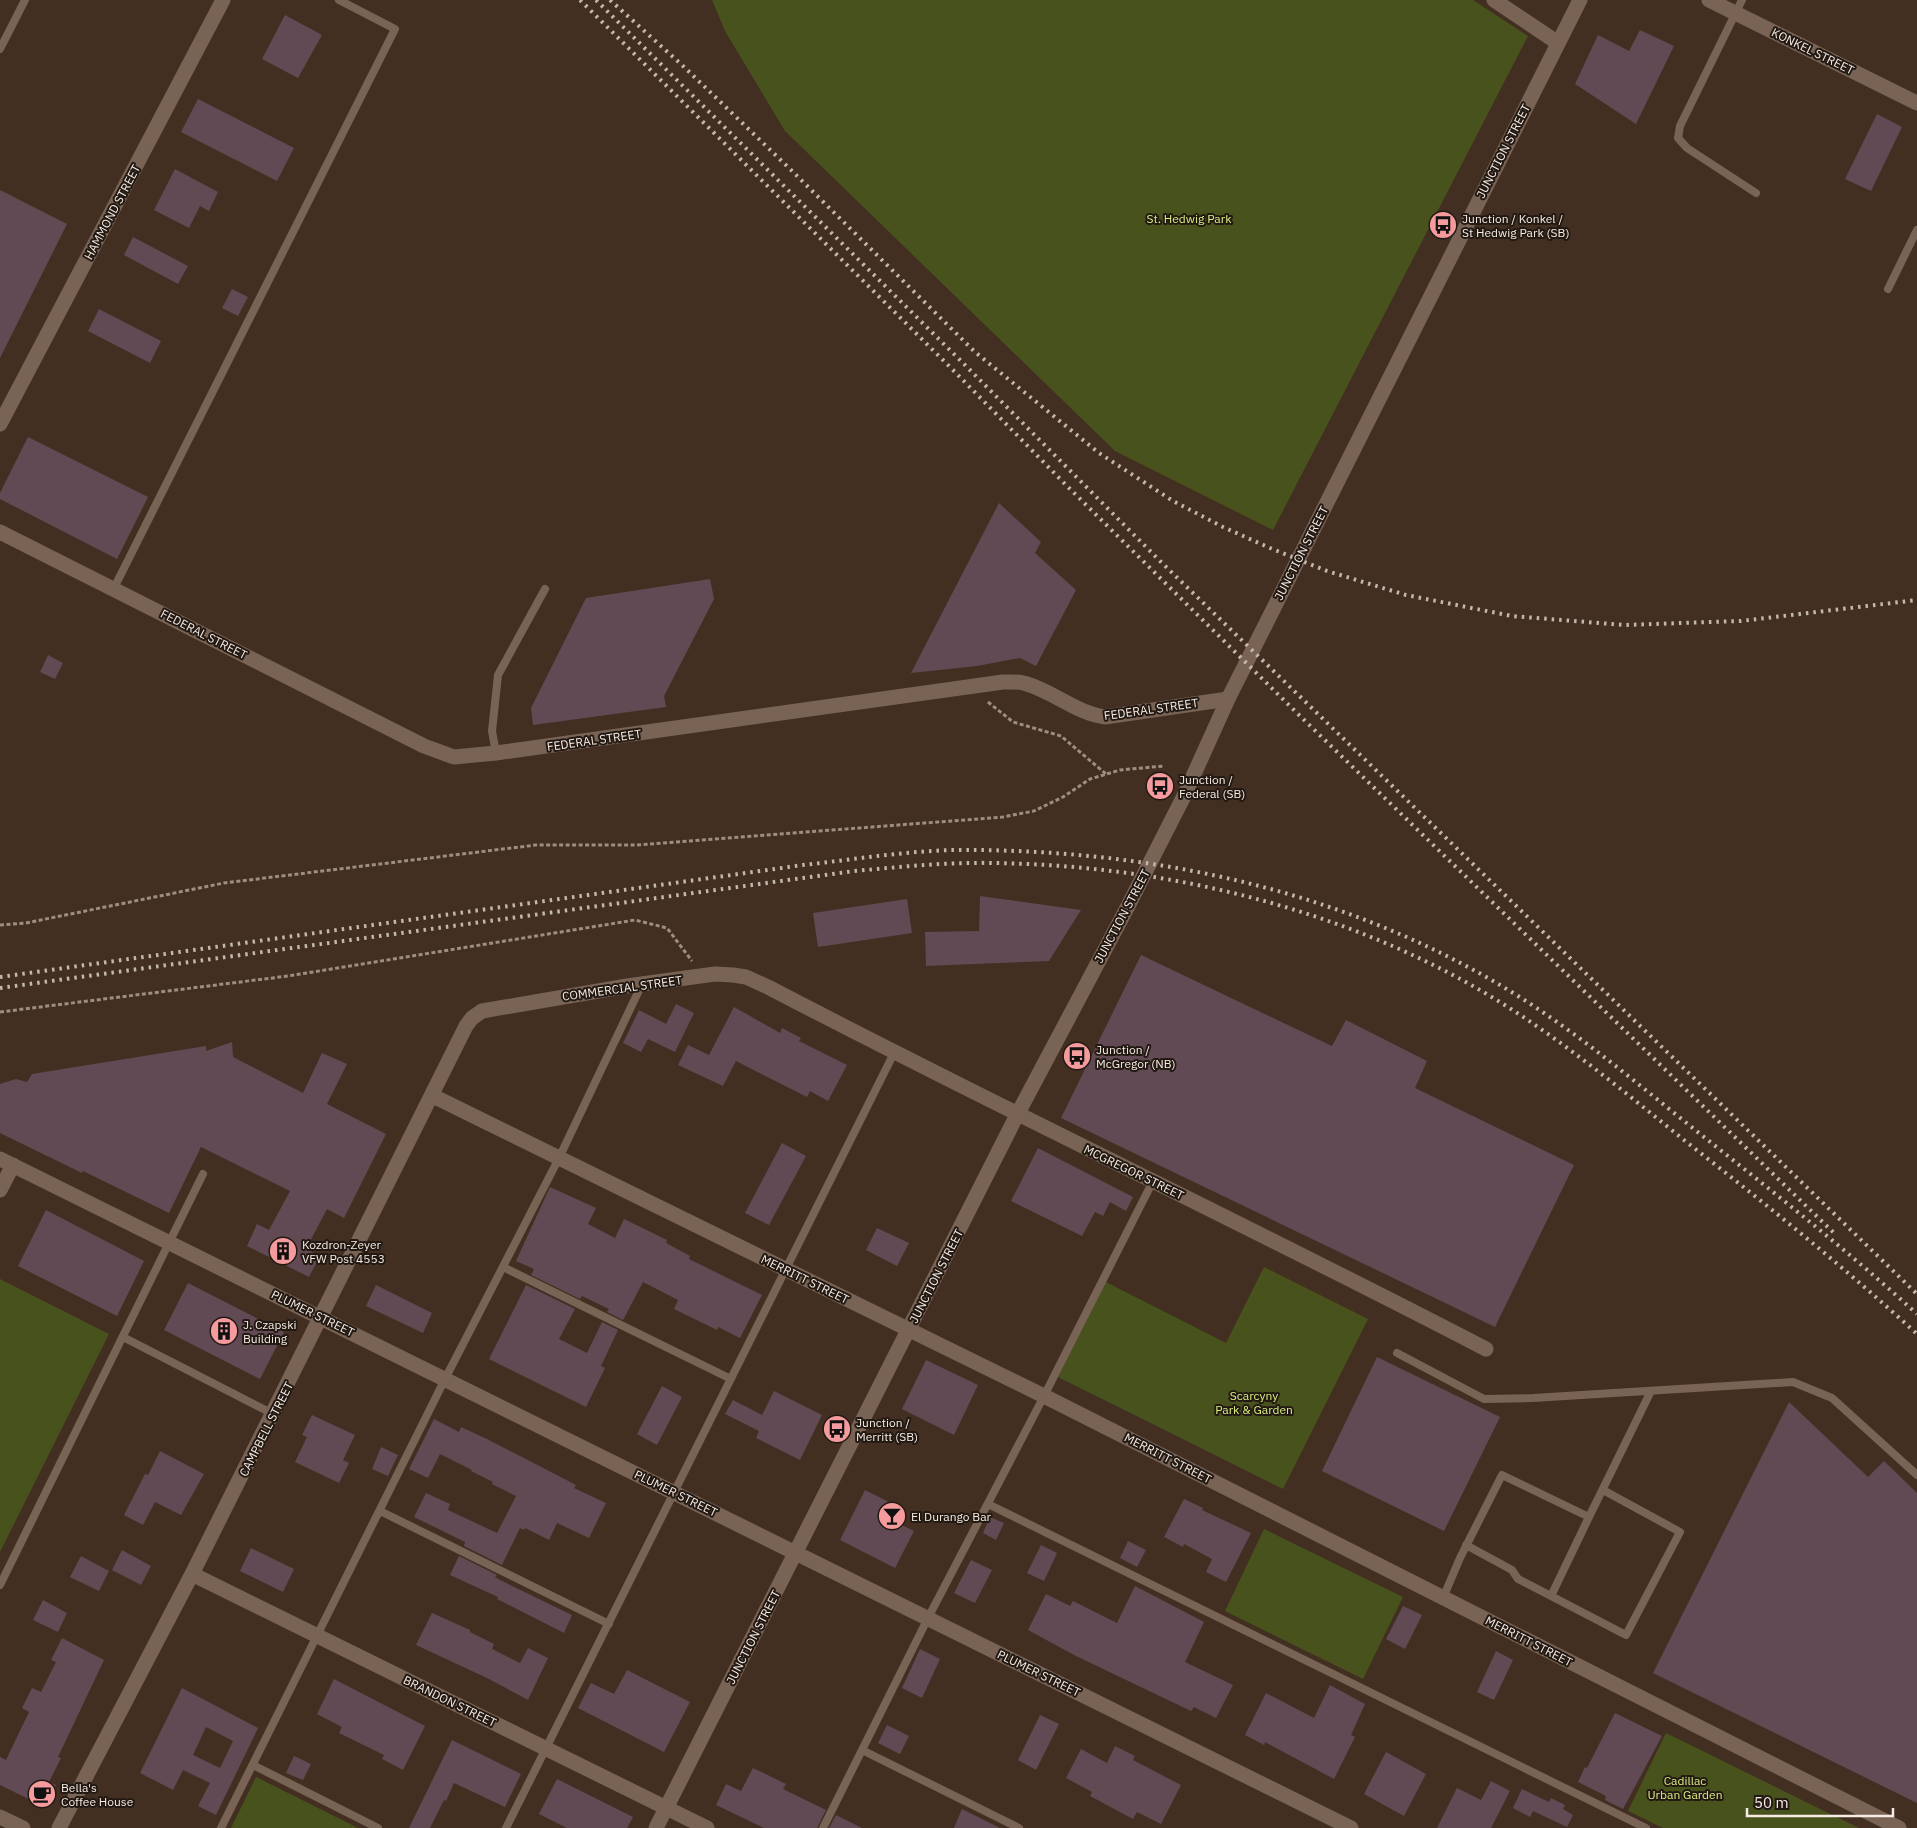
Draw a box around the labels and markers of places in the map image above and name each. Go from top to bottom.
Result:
bus stop icon: Junction / Konkel / St Hedwig Park (SB) [1428,210,1458,240]
place label: Junction / Konkel / St Hedwig Park (SB) [1462,211,1569,240]
bus stop icon: Junction / Federal (SB) [1145,771,1175,801]
place label: Junction / Federal (SB) [1179,772,1245,801]
bus stop icon: Junction / McGregor (NB) [1062,1041,1092,1071]
place label: Junction / McGregor (NB) [1096,1042,1176,1071]
building icon: Kozdron-Zeyer VFW Post 4553 [268,1236,298,1266]
place label: Kozdron-Zeyer VFW Post 4553 [302,1237,385,1266]
building icon: J. Czapski Building [209,1316,239,1346]
place label: J. Czapski Building [243,1317,297,1346]
bus stop icon: Junction / Merritt (SB) [822,1414,852,1444]
place label: Junction / Merritt (SB) [856,1415,918,1444]
bar icon: El Durango Bar [877,1501,907,1531]
place label: El Durango Bar [911,1509,992,1524]
cafe icon: Bella's Coffee House [27,1779,57,1809]
place label: Bella's Coffee House [61,1780,134,1809]

